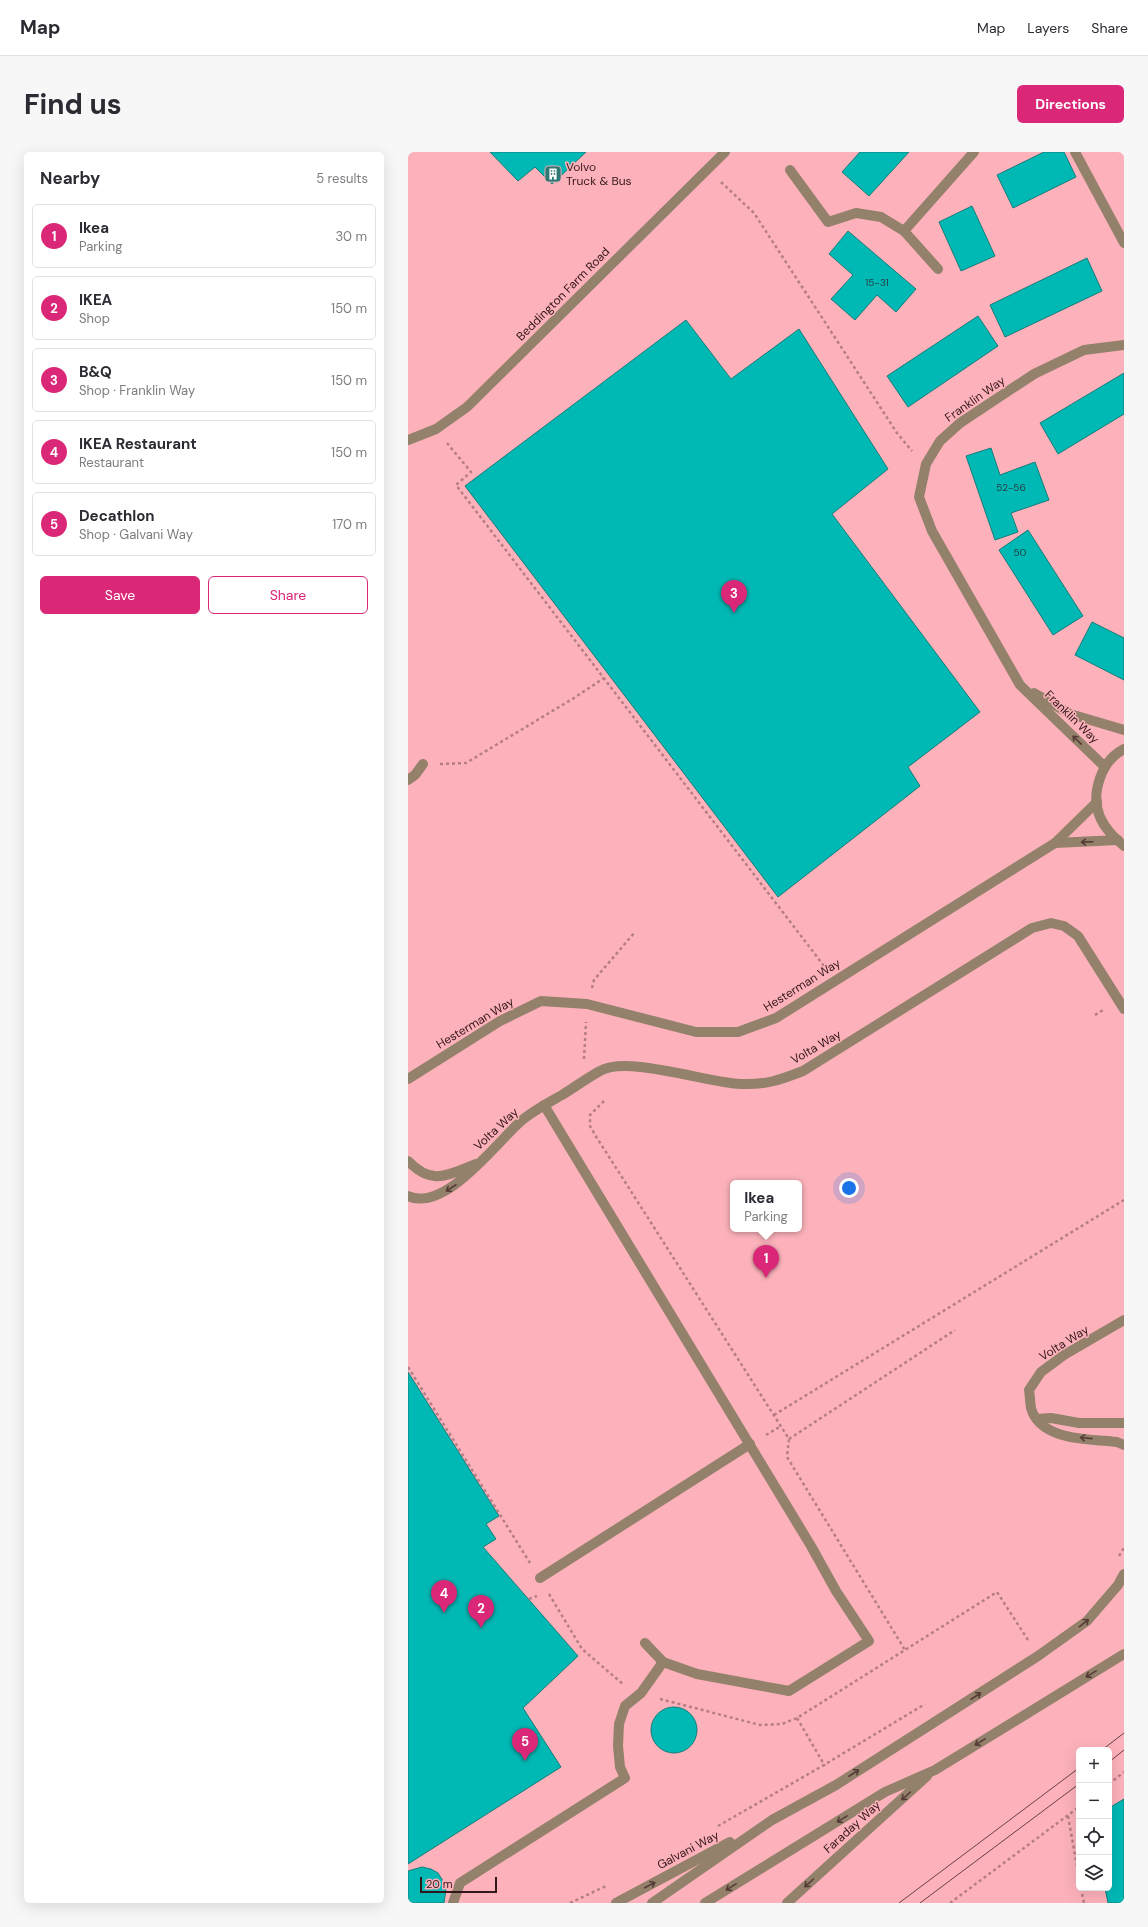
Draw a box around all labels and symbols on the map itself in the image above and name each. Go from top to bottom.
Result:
place label: Volvo Truck & Bus [566,159,632,189]
building icon: Volvo Truck & Bus [543,164,563,184]
street label: Beddington Farm Road [513,244,613,344]
house number: 15-31 [865,276,889,289]
street label: Franklin Way [942,372,1009,426]
house number: 52-56 [996,481,1026,494]
house number: 50 [1014,546,1027,559]
pin: 3 [721,580,747,613]
street label: Franklin Way [1041,687,1103,747]
one-way arrow [1072,735,1082,745]
one-way arrow [1081,838,1094,846]
street label: Hesterman Way [760,955,844,1015]
street label: Hesterman Way [433,993,517,1052]
street label: Volta Way [788,1026,844,1068]
street label: Volta Way [470,1104,522,1154]
your location [839,1178,859,1198]
one-way arrow [445,1184,456,1192]
pin: 1 [753,1245,779,1278]
street label: Volta Way [1036,1321,1092,1364]
one-way arrow [1080,1435,1093,1442]
pin: 4 [431,1580,457,1613]
pin: 2 [468,1595,494,1628]
one-way arrow [1078,1619,1089,1627]
one-way arrow [1085,1671,1097,1679]
one-way arrow [970,1691,982,1699]
pin: 5 [512,1728,538,1761]
one-way arrow [975,1738,986,1746]
one-way arrow [849,1769,860,1777]
one-way arrow [901,1791,911,1800]
street label: Faraday Way [820,1797,884,1857]
one-way arrow [836,1815,848,1823]
street label: Galvani Way [654,1827,722,1873]
scale bar [420,1875,497,1894]
one-way arrow [805,1878,815,1887]
one-way arrow [644,1880,656,1888]
one-way arrow [725,1883,737,1891]

